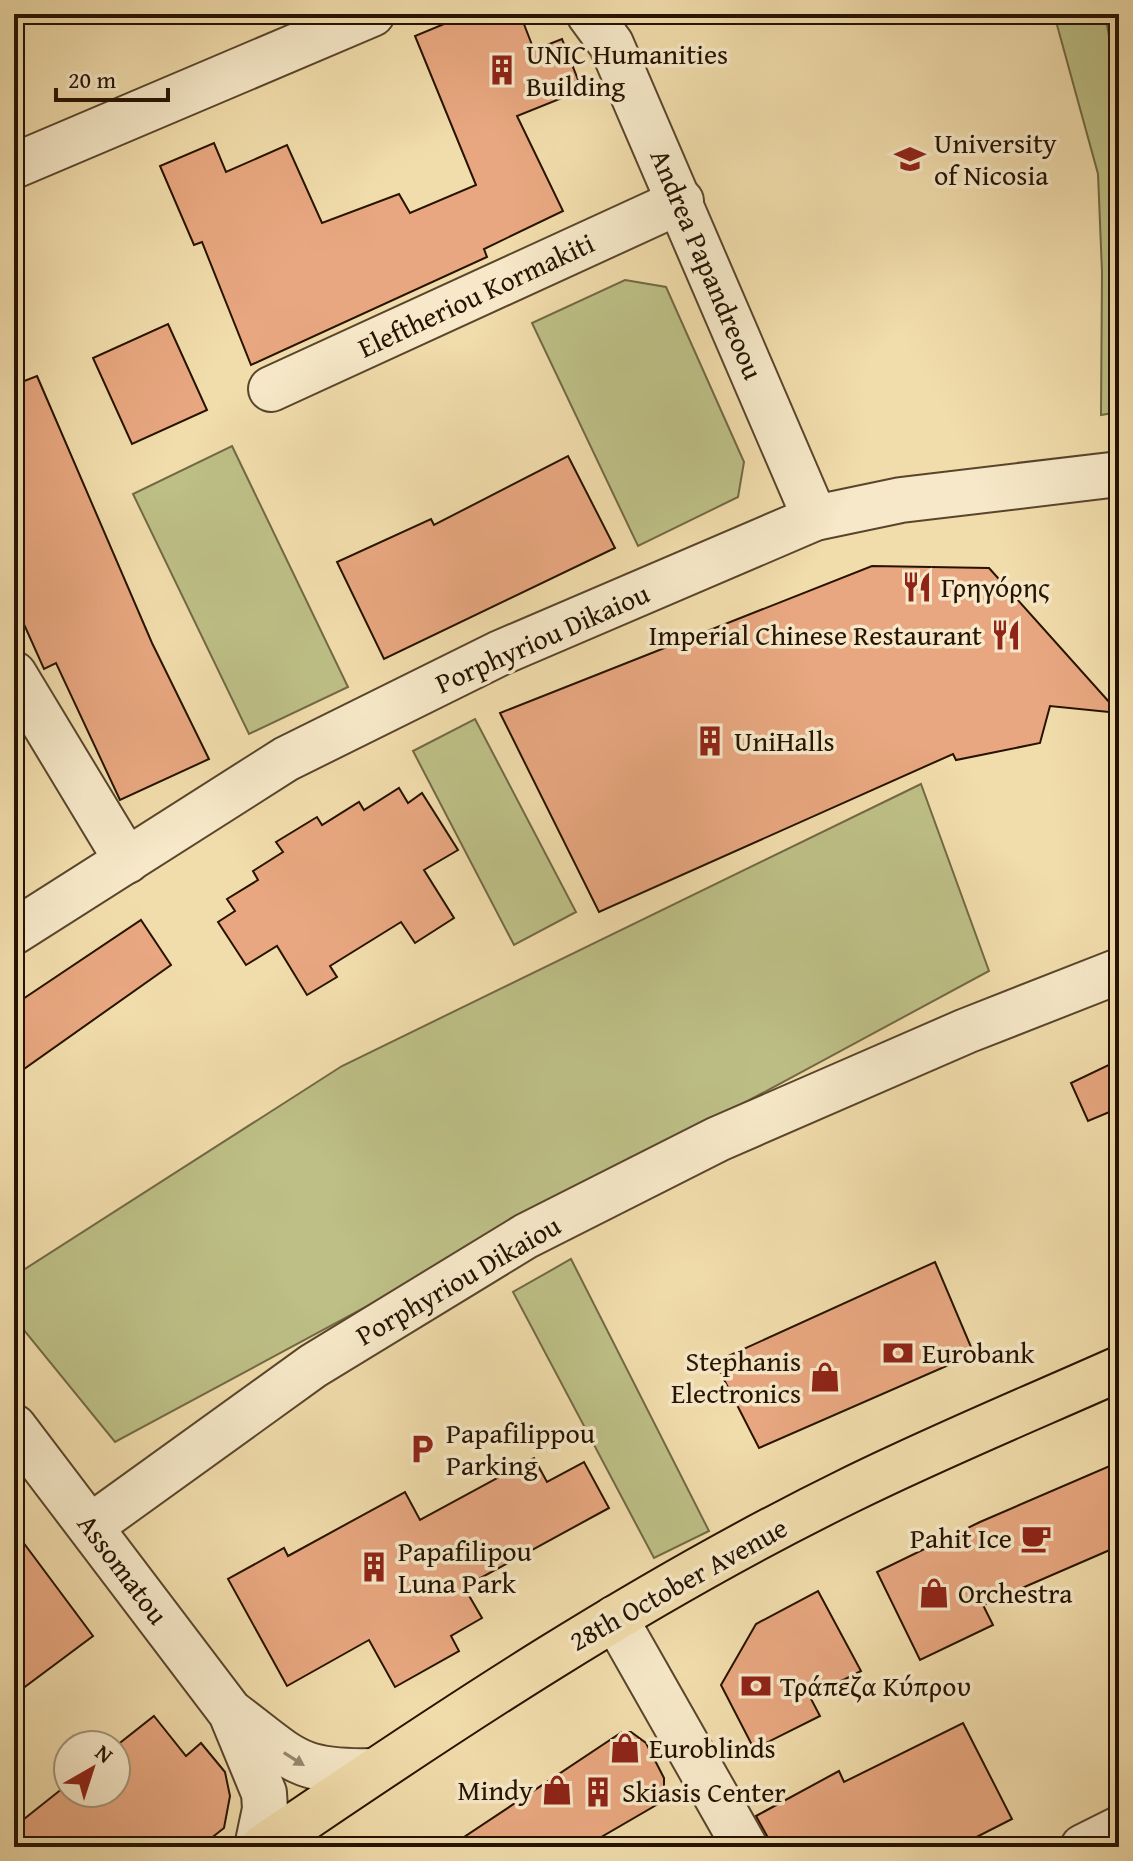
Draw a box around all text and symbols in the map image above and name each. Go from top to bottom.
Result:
place label: UNIC Humanities Building [526,33,728,106]
scale bar [56,52,168,102]
building icon: UNIC Humanities Building [485,53,519,87]
text: 20 m [68,62,116,97]
place label: University of Nicosia [934,122,1057,195]
street label: Andrea Papandreoou [640,142,775,385]
school or university icon: University of Nicosia [893,142,927,176]
street label: Eleftheriou Kormakiti [351,222,601,367]
place label: Γρηγόρης [941,566,1050,607]
restaurant icon: Γρηγόρης [900,570,934,604]
street label: Porphyriou Dikaiou [428,572,655,703]
place label: Imperial Chinese Restaurant [649,614,982,655]
restaurant icon: Imperial Chinese Restaurant [989,618,1023,652]
place label: UniHalls [734,720,835,761]
building icon: UniHalls [693,724,727,758]
street label: Porphyriou Dikaiou [348,1204,568,1355]
place label: Eurobank [922,1332,1035,1373]
bank icon: Eurobank [881,1336,915,1370]
place label: Stephanis Electronics [671,1340,801,1413]
shop icon: Stephanis Electronics [808,1360,842,1394]
place label: Papafilippou Parking [446,1412,595,1485]
parking icon: Papafilippou Parking [405,1432,439,1466]
street label: Assomatou [68,1505,179,1633]
street label: 28th October Avenue [561,1507,794,1661]
place label: Pahit Ice [910,1517,1012,1558]
cafe icon: Pahit Ice [1019,1521,1053,1555]
place label: Papafilipou Luna Park [398,1530,532,1603]
building icon: Papafilipou Luna Park [357,1550,391,1584]
place label: Orchestra [958,1572,1073,1613]
shop icon: Orchestra [917,1576,951,1610]
place label: Τράπεζα Κύπρου [780,1665,971,1706]
bank icon: Τράπεζα Κύπρου [739,1669,773,1703]
place label: Euroblinds [649,1727,776,1768]
north arrow [52,1729,132,1809]
shop icon: Euroblinds [608,1731,642,1765]
text: N [89,1736,121,1771]
one-way arrow [283,1751,305,1765]
place label: Mindy [458,1769,533,1810]
place label: Skiasis Center [622,1771,786,1812]
shop icon: Mindy [540,1773,574,1807]
building icon: Skiasis Center [581,1775,615,1809]

